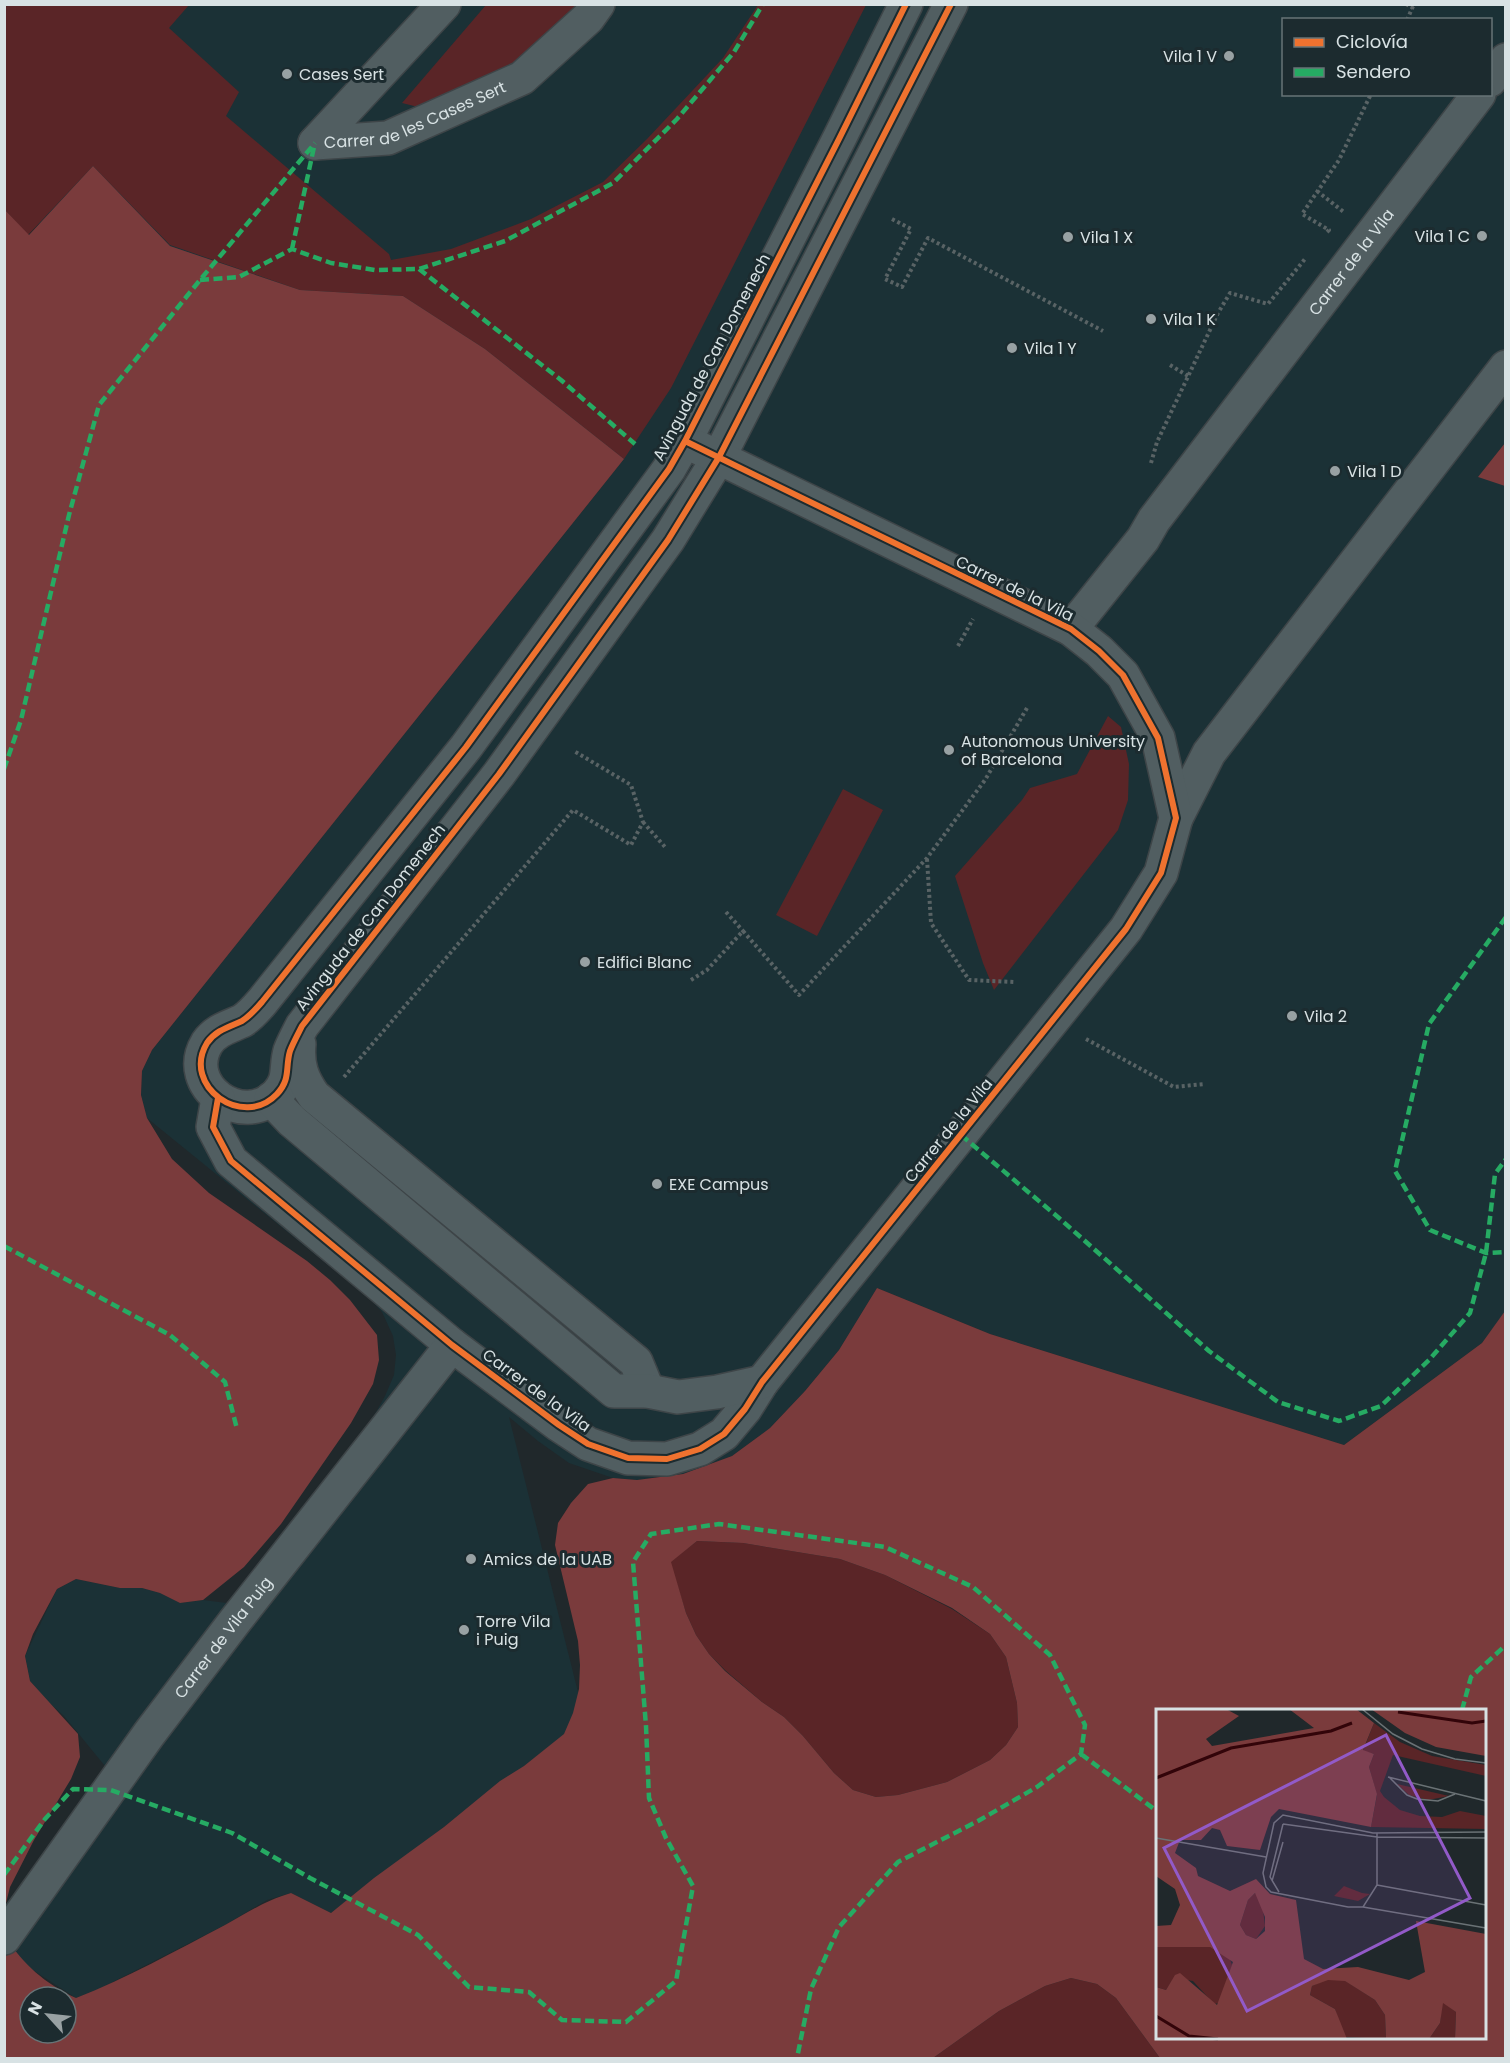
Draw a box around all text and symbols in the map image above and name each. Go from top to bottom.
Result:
legend [1282,18,1492,96]
text: Ciclovía [1336,29,1408,54]
place label: Vila 1 V [1163,45,1217,68]
marker: Vila 1 V [1222,49,1236,63]
text: Sendero [1336,59,1411,84]
place label: Cases Sert [299,63,384,86]
marker: Cases Sert [280,67,294,81]
street label: Carrer de les Cases Sert [323,76,510,154]
street label: Carrer de la Vila [1303,204,1400,320]
place label: Vila 1 C [1414,225,1470,248]
place label: Vila 1 X [1080,226,1133,249]
marker: Vila 1 C [1475,229,1489,243]
marker: Vila 1 X [1061,230,1075,244]
street label: Avinguda de Can Domenech [647,250,776,465]
place label: Vila 1 K [1163,308,1216,331]
marker: Vila 1 K [1144,312,1158,326]
place label: Vila 1 Y [1024,337,1077,360]
marker: Vila 1 Y [1005,341,1019,355]
place label: Vila 1 D [1347,460,1401,483]
marker: Vila 1 D [1328,464,1342,478]
street label: Carrer de la Vila [952,550,1078,627]
place label: Autonomous University of Barcelona [961,730,1145,771]
marker: Autonomous University of Barcelona [942,743,956,757]
street label: Avinguda de Can Domenech [290,819,451,1016]
place label: Edifici Blanc [597,951,692,974]
marker: Edifici Blanc [578,955,592,969]
place label: Vila 2 [1304,1005,1347,1028]
marker: Vila 2 [1285,1009,1299,1023]
street label: Carrer de la Vila [899,1073,998,1188]
place label: EXE Campus [669,1173,769,1196]
marker: EXE Campus [650,1177,664,1191]
street label: Carrer de la Vila [478,1343,596,1438]
place label: Amics de la UAB [483,1548,612,1571]
marker: Amics de la UAB [464,1552,478,1566]
street label: Carrer de Vila Puig [169,1572,278,1703]
place label: Torre Vila i Puig [476,1610,551,1651]
marker: Torre Vila i Puig [457,1623,471,1637]
inset map [1156,1709,1486,2039]
north arrow [18,1985,78,2045]
text: N [22,1998,48,2019]

